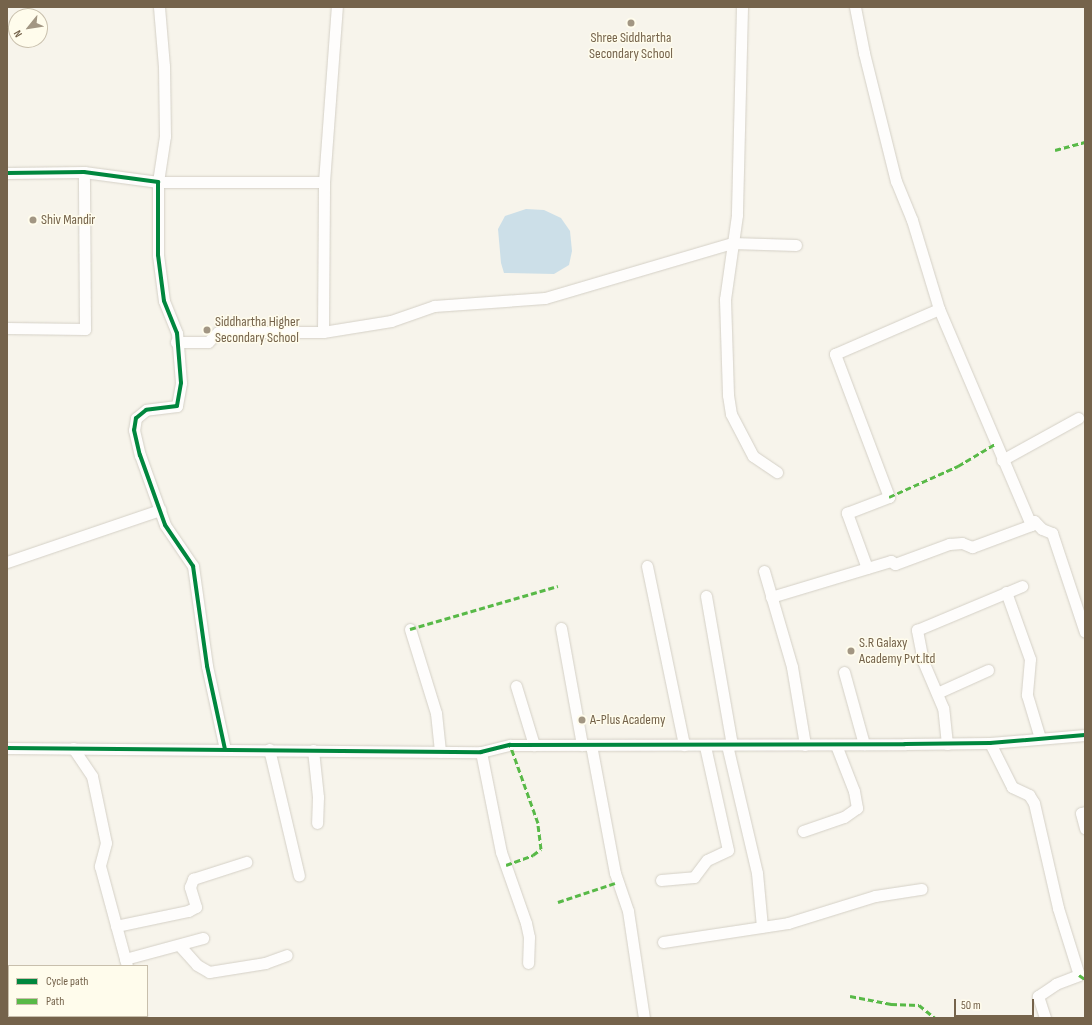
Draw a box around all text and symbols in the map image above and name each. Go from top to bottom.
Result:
north arrow [8,8,48,48]
marker: Shree Siddhartha Secondary School [626,18,636,28]
text: N [11,28,25,40]
place label: Shree Siddhartha Secondary School [589,30,673,62]
place label: Shiv Mandir [41,212,95,228]
marker: Shiv Mandir [28,215,38,225]
place label: Siddhartha Higher Secondary School [215,314,300,346]
marker: Siddhartha Higher Secondary School [202,325,212,335]
place label: S.R Galaxy Academy Pvt.ltd [859,635,935,668]
marker: S.R Galaxy Academy Pvt.ltd [846,646,856,656]
place label: A-Plus Academy [590,712,665,728]
marker: A-Plus Academy [577,715,587,725]
legend [8,965,148,1017]
text: Cycle path [46,974,88,989]
scale bar [956,991,1036,1017]
text: Path [46,994,64,1009]
text: 50 m [961,998,981,1013]

